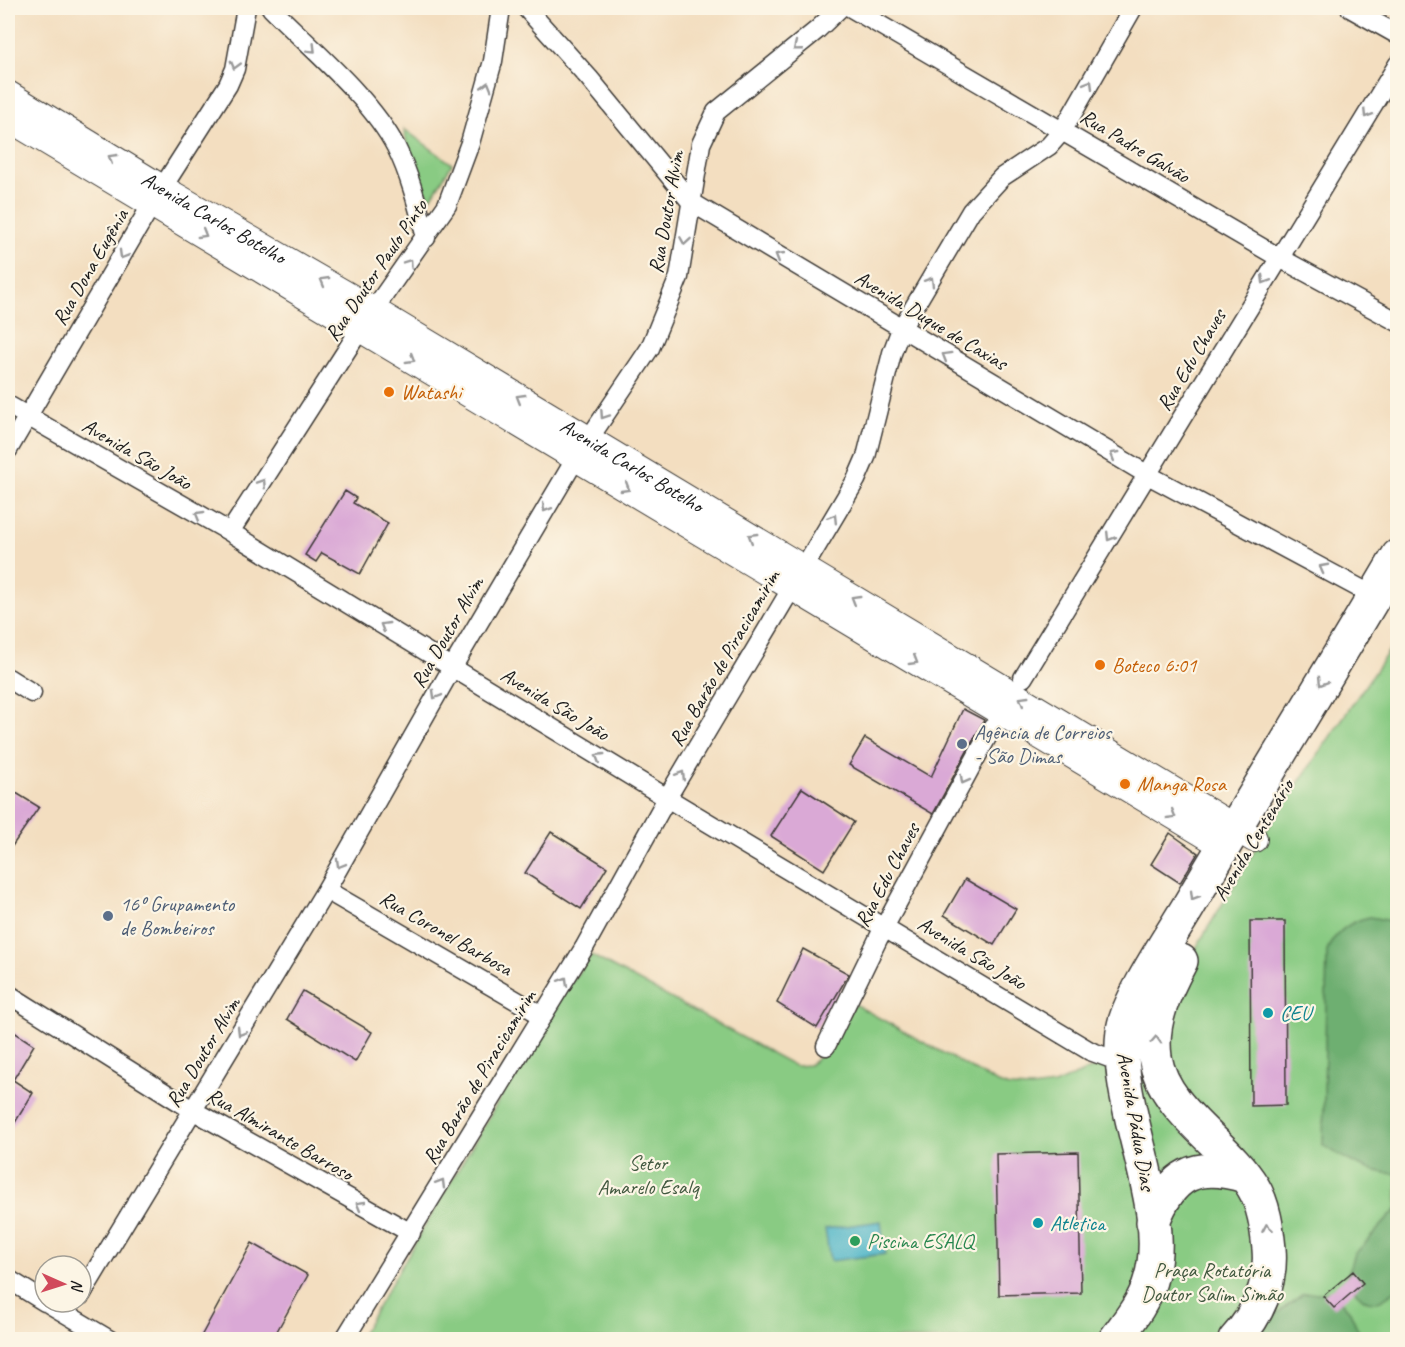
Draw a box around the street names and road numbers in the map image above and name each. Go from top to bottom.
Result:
street label: Rua Padre Galvão [1076,103,1196,190]
street label: Rua Doutor Alvim [642,148,690,275]
street label: Avenida Carlos Botelho [137,166,293,271]
street label: Rua Doutor Paulo Pinto [319,193,434,346]
street label: Rua Dona Eugênia [46,203,135,330]
street label: Avenida Duque de Caxias [850,264,1013,377]
street label: Rua Edu Chaves [1151,303,1232,415]
street label: Avenida São João [78,412,198,497]
street label: Avenida Carlos Botelho [556,412,710,520]
street label: Rua Barão de Piracicamirim [663,563,786,751]
street label: Rua Doutor Alvim [405,571,490,692]
street label: Avenida São João [496,661,615,747]
street label: Avenida Centenário [1207,772,1301,905]
street label: Rua Edu Chaves [849,817,926,931]
street label: Rua Coronel Barbosa [375,885,518,982]
street label: Avenida São João [913,910,1032,996]
street label: Rua Barão de Piracicamirim [417,983,543,1169]
street label: Rua Doutor Alvim [160,991,247,1112]
street label: Avenida Pádua Dias [1111,1050,1161,1194]
street label: Rua Almirante Barroso [202,1082,360,1188]

